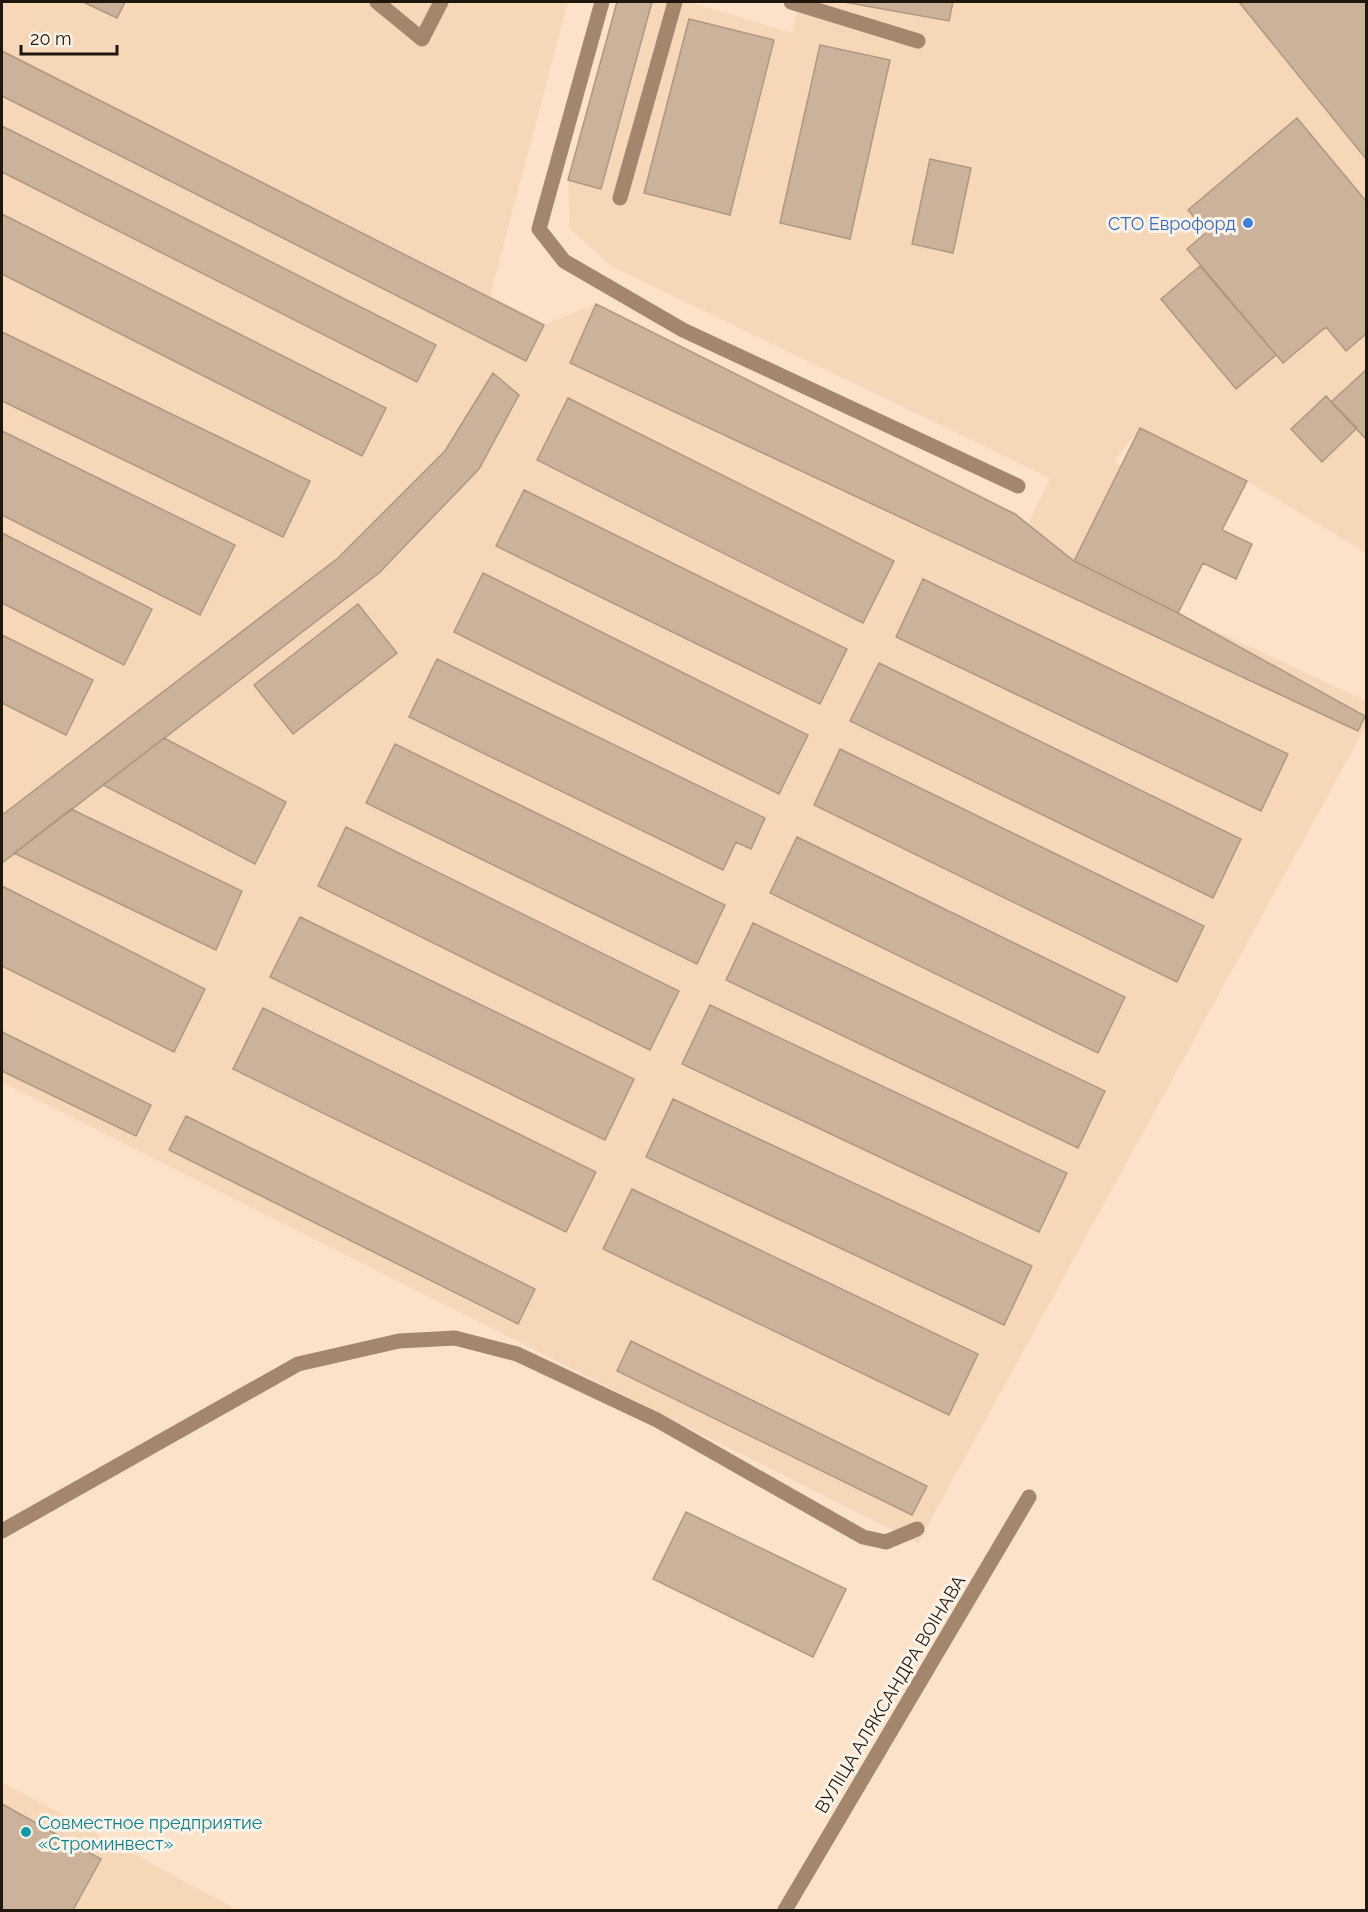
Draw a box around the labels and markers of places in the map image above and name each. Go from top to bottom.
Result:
place label: СТО Еврофорд [1108,213,1236,234]
marker: СТО Еврофорд [1241,216,1255,230]
place label: Совместное предприятие «Строминвест» [38,1812,263,1854]
marker: Совместное предприятие «Строминвест» [19,1825,33,1839]

